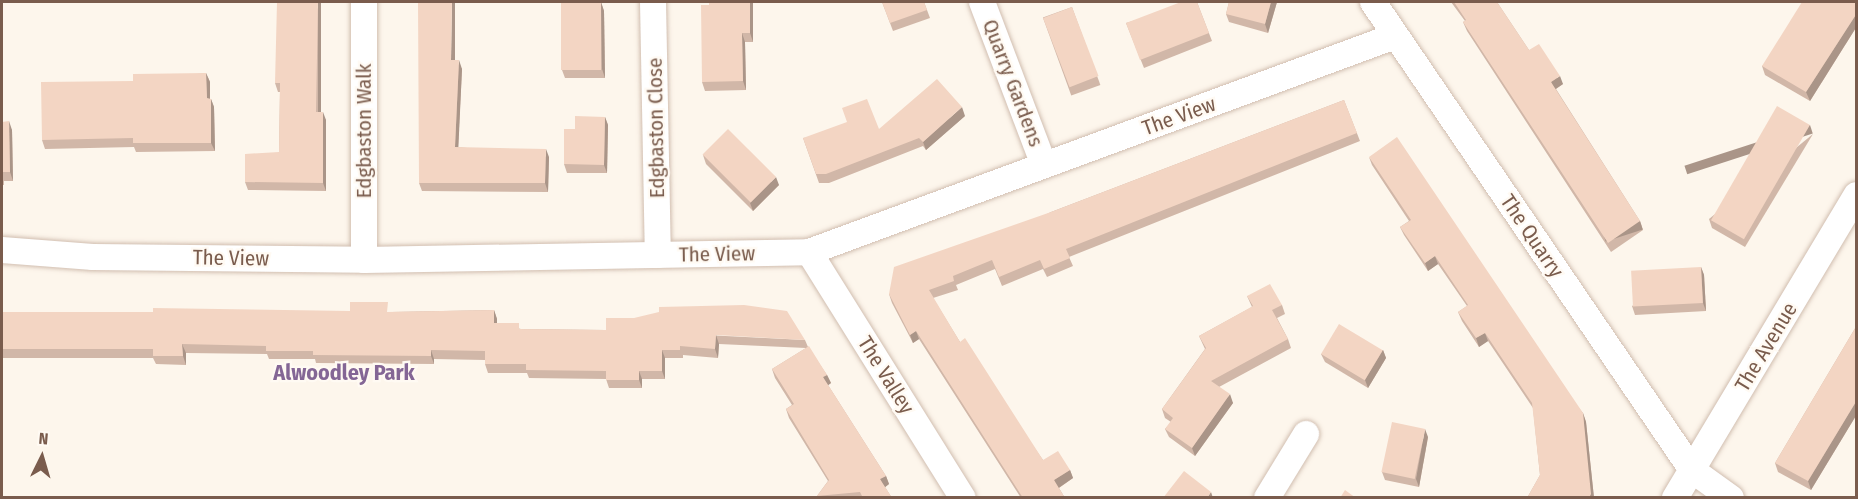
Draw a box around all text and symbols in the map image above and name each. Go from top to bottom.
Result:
street label: Quarry Gardens [977,16,1049,150]
street label: Edgbaston Close [642,58,670,198]
street label: Edgbaston Walk [351,64,377,198]
street label: The View [1139,91,1219,141]
street label: The Quarry [1495,190,1569,282]
street label: The View [679,241,755,267]
street label: The View [193,245,269,271]
street label: The Avenue [1730,298,1802,396]
street label: The Valley [852,332,920,418]
district label: Alwoodley Park [273,360,415,386]
north arrow [12,427,72,487]
text: N [38,429,49,448]

